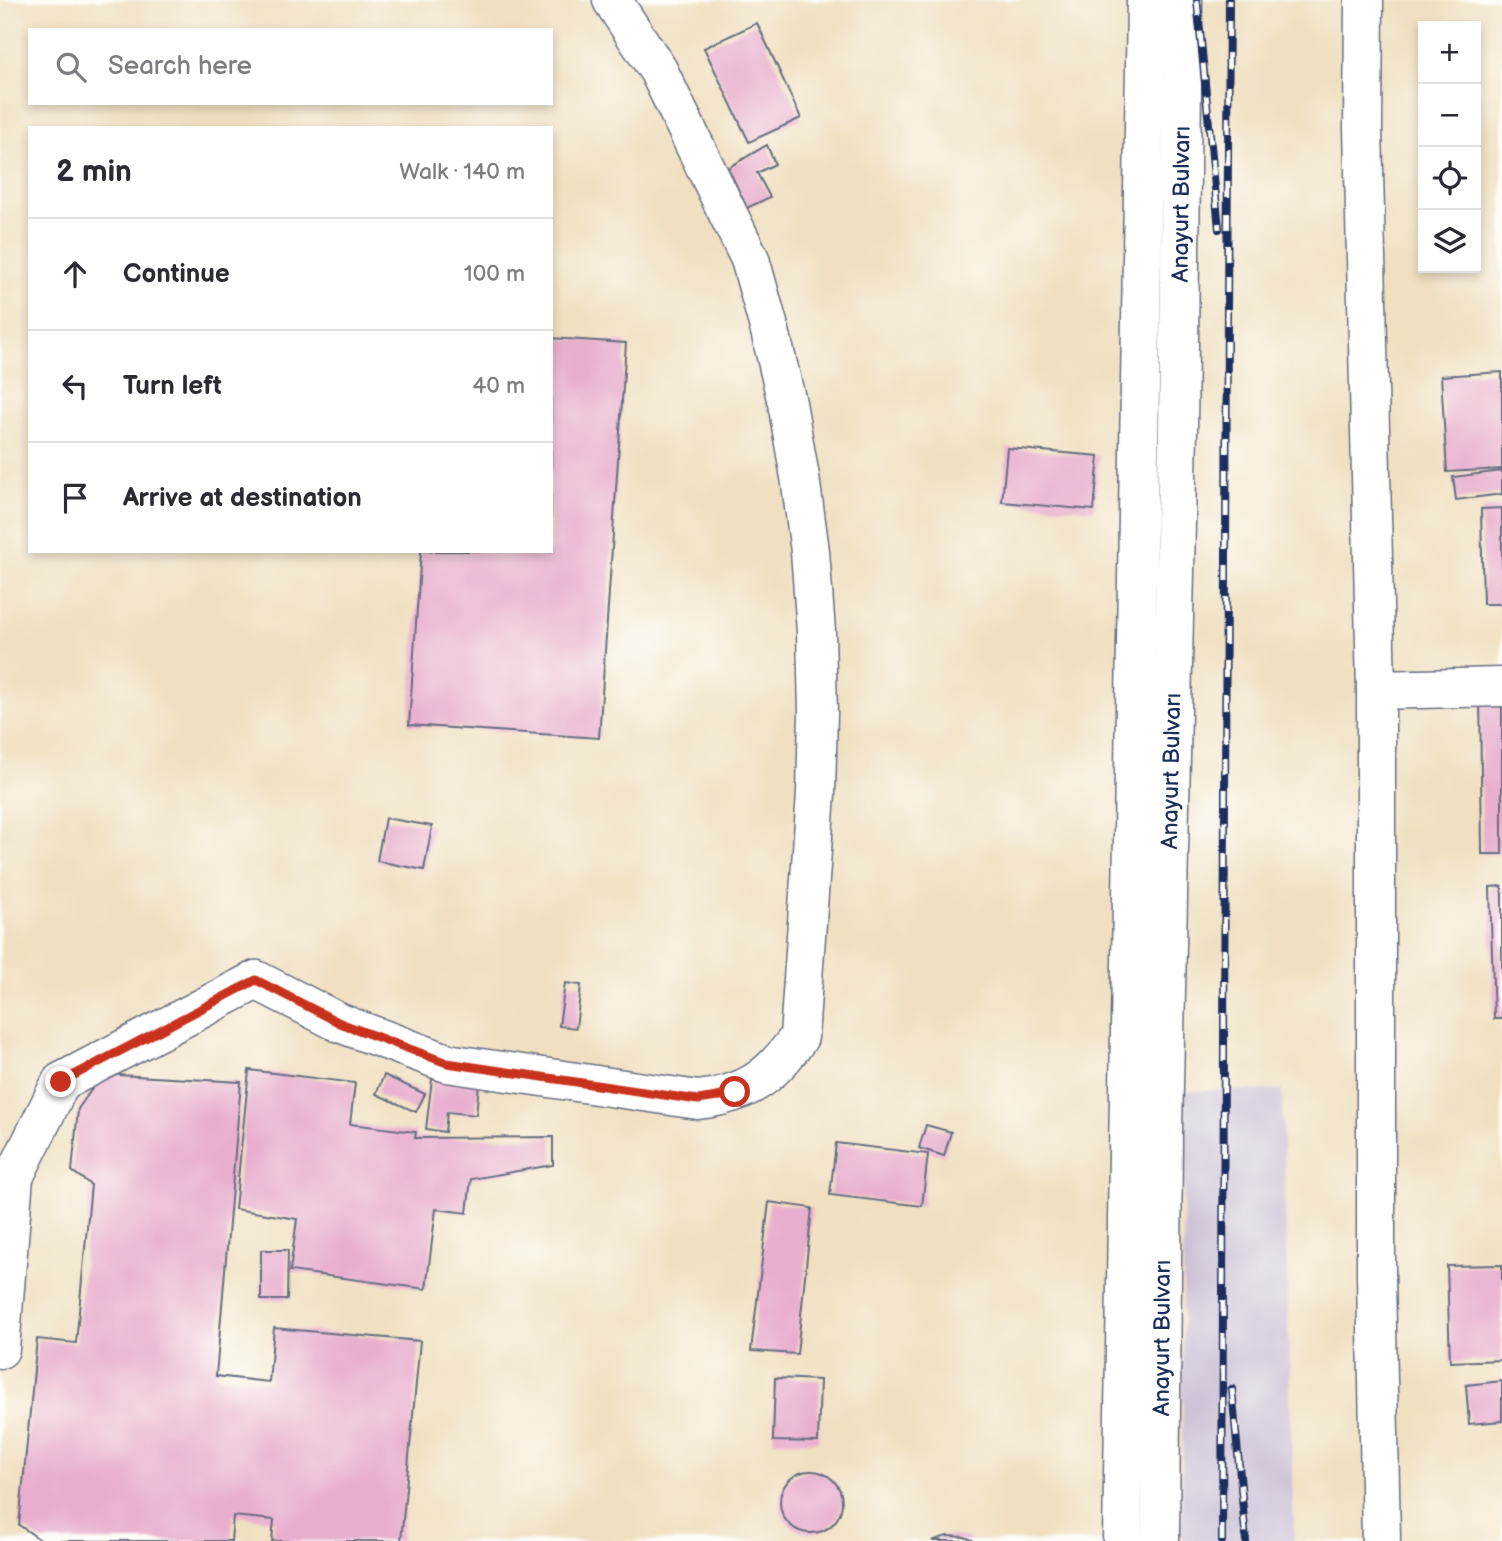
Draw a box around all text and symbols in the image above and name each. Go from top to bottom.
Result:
map controls [1418,21,1481,273]
button: + [1418,21,1481,84]
search box [28,28,553,105]
icon: search [52,48,90,86]
text: Search here [108,51,252,82]
button: − [1418,84,1481,147]
street label: Anayurt Bulvarı [1167,126,1197,283]
button: locate [1418,147,1481,210]
text: 2 min [56,154,132,190]
text: Walk · 140 m [399,158,525,186]
button: layers [1418,210,1481,273]
icon: ahead [56,255,94,293]
text: Continue [123,259,230,290]
text: 100 m [464,260,525,288]
icon: left [56,367,94,405]
text: Turn left [123,371,222,402]
text: 40 m [472,372,525,400]
icon: arrive [56,479,94,517]
text: Arrive at destination [123,483,362,514]
street label: Anayurt Bulvarı [1156,693,1187,850]
route end [45,1066,76,1097]
route start [719,1076,750,1107]
street label: Anayurt Bulvarı [1148,1260,1177,1416]

